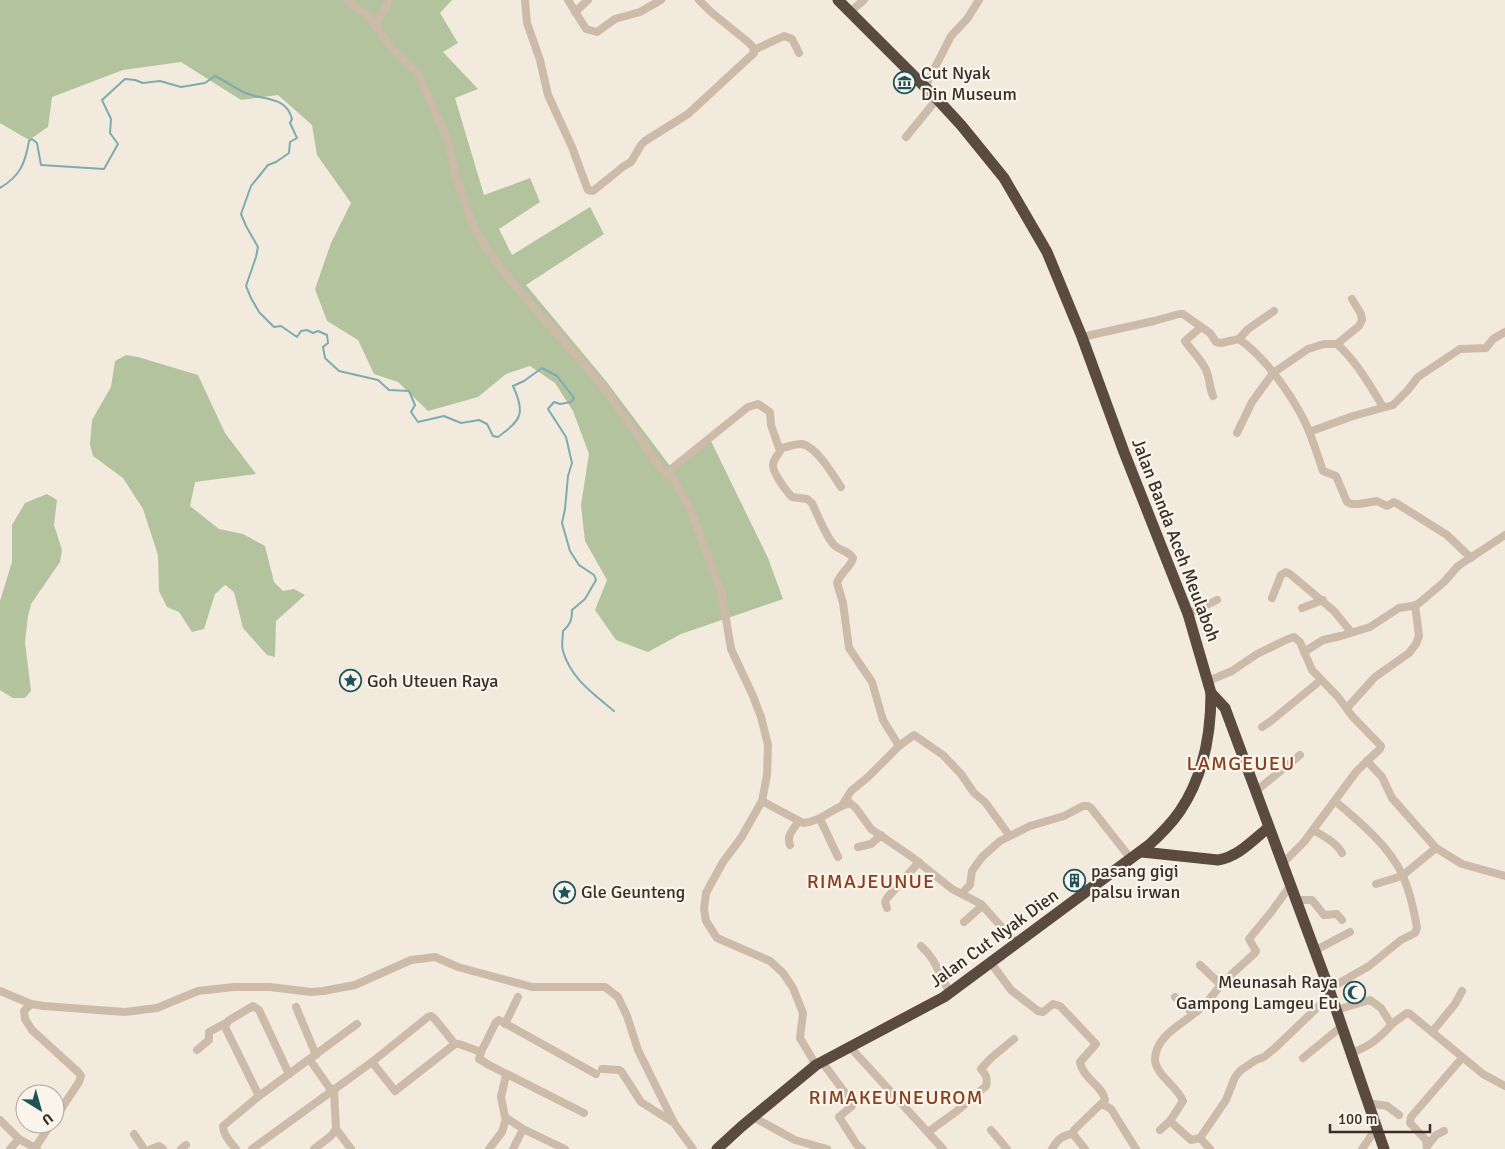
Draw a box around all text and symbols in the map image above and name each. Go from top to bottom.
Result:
place label: Cut Nyak Din Museum [921,62,1017,105]
museum icon: Cut Nyak Din Museum [893,71,917,95]
street label: Jalan Banda Aceh Meulaboh [1127,435,1225,645]
place icon: Goh Uteuen Raya [339,669,363,693]
place label: Goh Uteuen Raya [367,670,498,692]
district label: LAMGEUEU [1187,751,1295,776]
place label: pasang gigi palsu irwan [1091,860,1180,903]
district label: RIMAJEUNUE [807,869,935,894]
building icon: pasang gigi palsu irwan [1063,869,1087,893]
place icon: Gle Geunteng [553,880,577,904]
place label: Gle Geunteng [581,881,685,903]
street label: Jalan Cut Nyak Dien [925,884,1063,992]
place label: Meunasah Raya Gampong Lamgeu Eu [1176,971,1338,1014]
mosque icon: Meunasah Raya Gampong Lamgeu Eu [1342,980,1366,1004]
north arrow [15,1084,65,1134]
district label: RIMAKEUNEUROM [808,1085,984,1110]
scale bar [1330,1102,1430,1134]
text: U [39,1109,56,1129]
text: 100 m [1338,1110,1378,1128]

